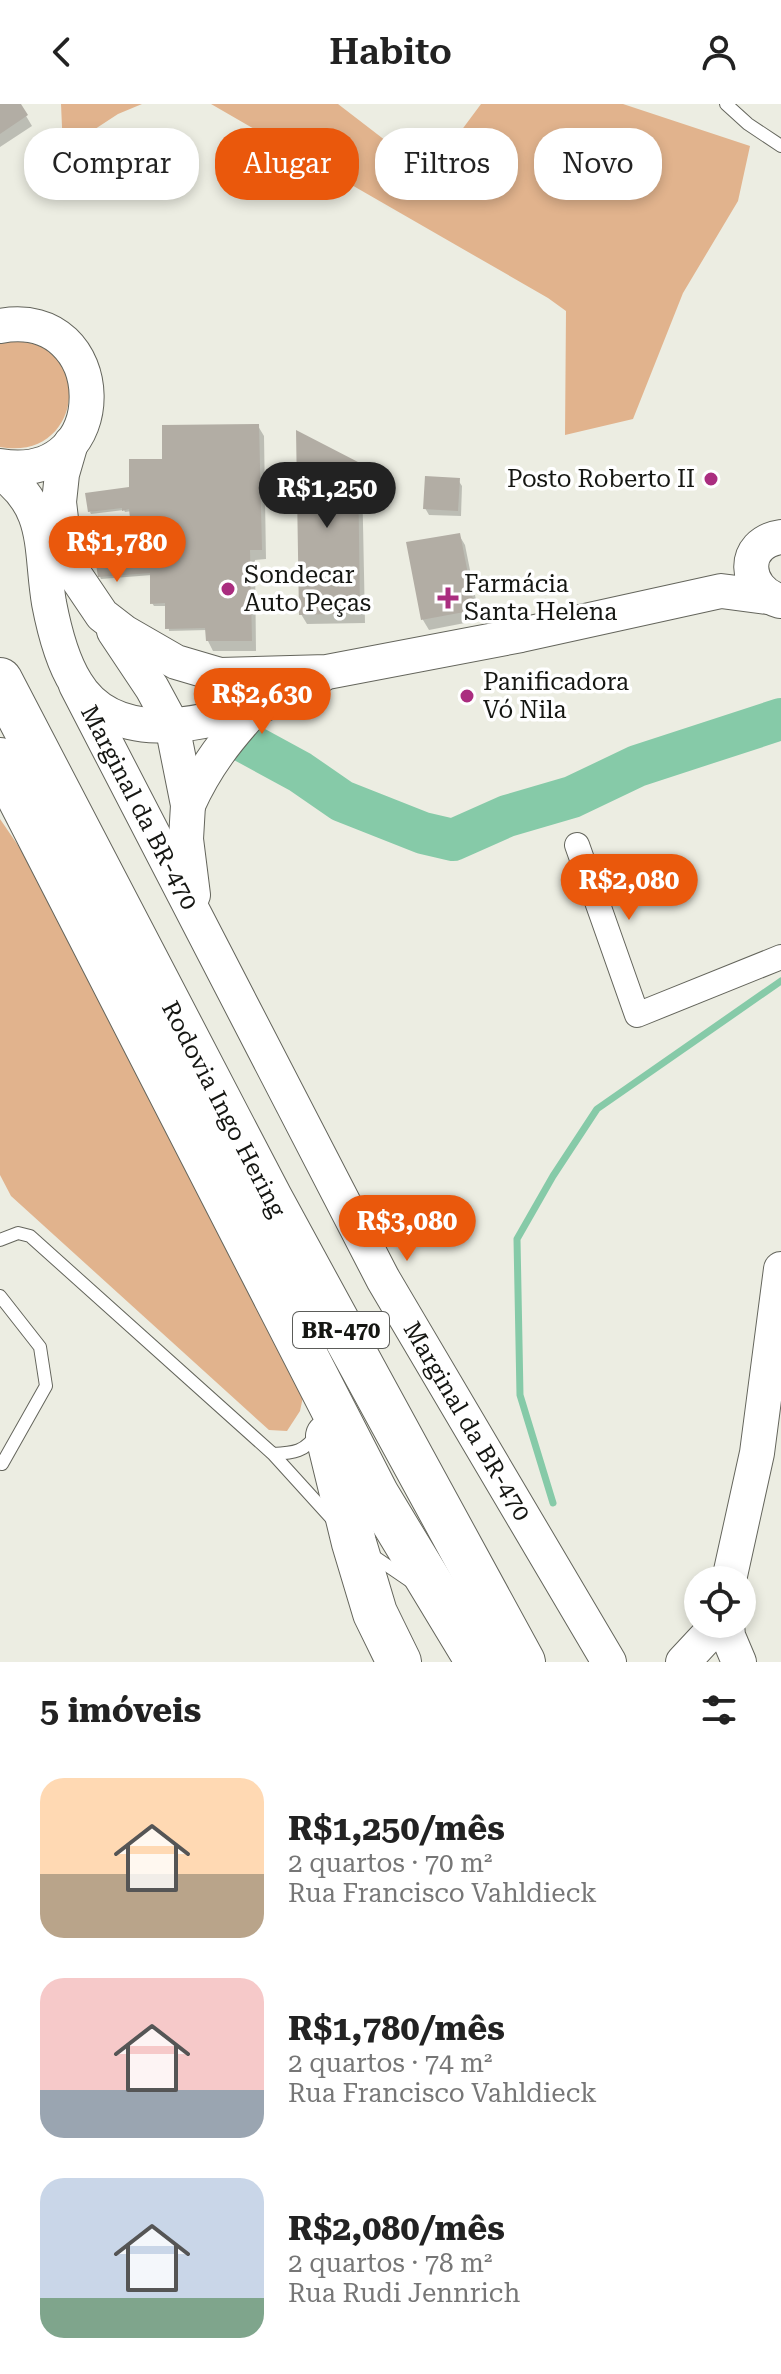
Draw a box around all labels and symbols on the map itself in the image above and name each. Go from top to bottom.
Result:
pin: R$1,250 [253,462,401,530]
place label: Posto Roberto II [507,465,695,493]
marker: Posto Roberto II [702,470,720,488]
pin: R$1,780 [43,516,191,584]
place label: Sondecar Auto Peças [244,561,371,617]
place label: Farmácia Santa Helena [464,570,617,626]
marker: Sondecar Auto Peças [219,580,237,598]
marker: Farmácia Santa Helena [439,589,457,607]
pin: R$2,630 [188,668,336,736]
place label: Panificadora Vó Nila [483,668,629,724]
marker: Panificadora Vó Nila [458,687,476,705]
street label: Marginal da BR-470 [75,701,204,914]
pin: R$2,080 [555,854,703,922]
street label: Rodovia Ingo Hering [156,997,292,1222]
pin: R$3,080 [333,1195,481,1263]
road number: BR-470 [293,1312,389,1348]
street label: Marginal da BR-470 [398,1317,537,1526]

